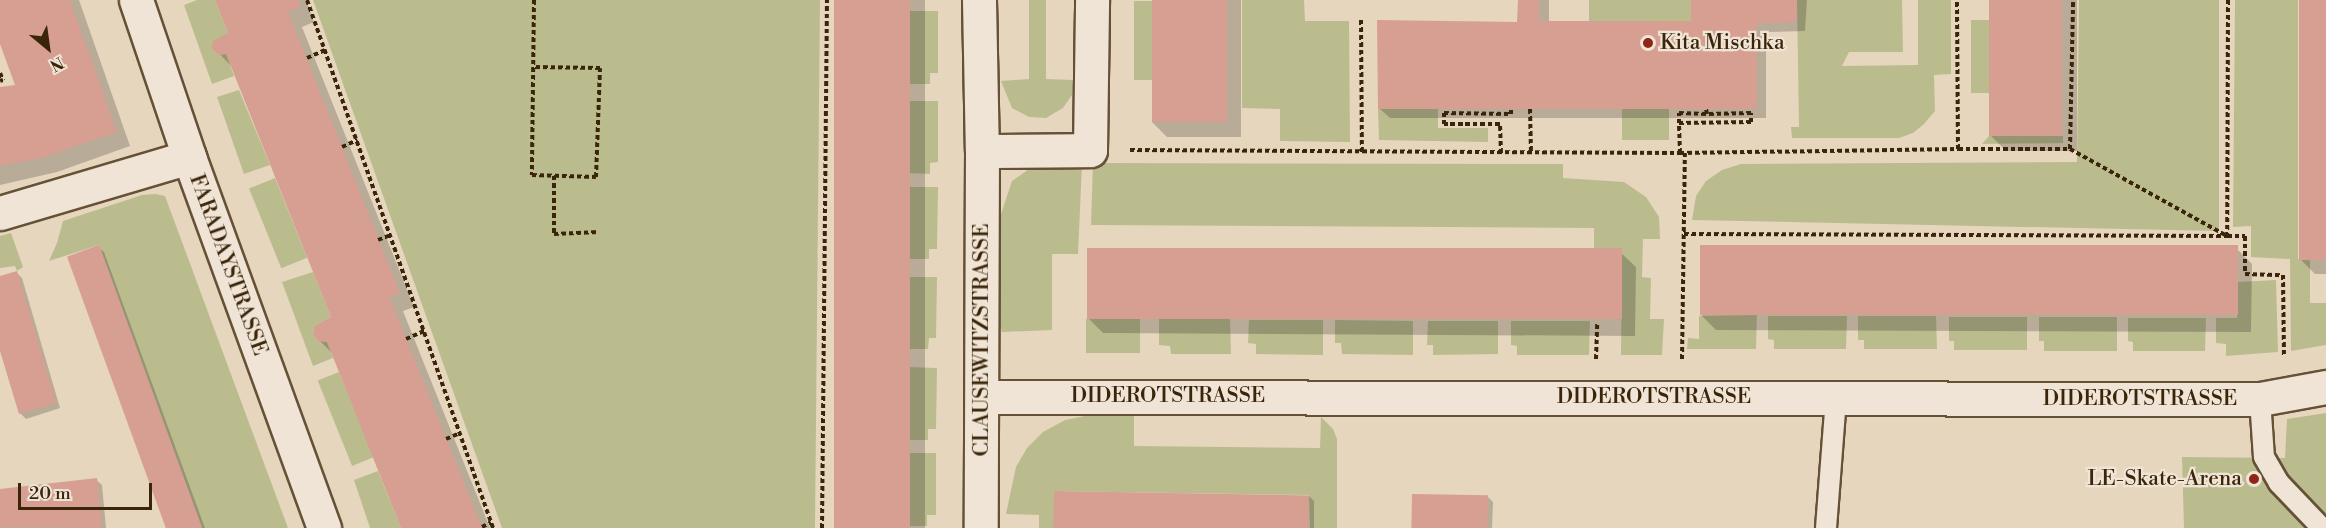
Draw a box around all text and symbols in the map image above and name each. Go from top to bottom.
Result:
north arrow [18,18,78,78]
place label: Kita Mischka [1660,30,1785,56]
marker: Kita Mischka [1641,36,1655,50]
text: N [46,52,67,76]
street label: FARADAYSTRASSE [183,171,273,359]
street label: CLAUSEWITZSTRASSE [969,223,995,457]
street label: DIDEROTSTRASSE [1071,383,1265,409]
street label: DIDEROTSTRASSE [1557,384,1751,410]
street label: DIDEROTSTRASSE [2043,386,2237,412]
place label: LE-Skate-Arena [2087,466,2242,492]
scale bar [21,471,154,509]
marker: LE-Skate-Arena [2247,472,2261,486]
text: 20 m [29,482,71,505]

